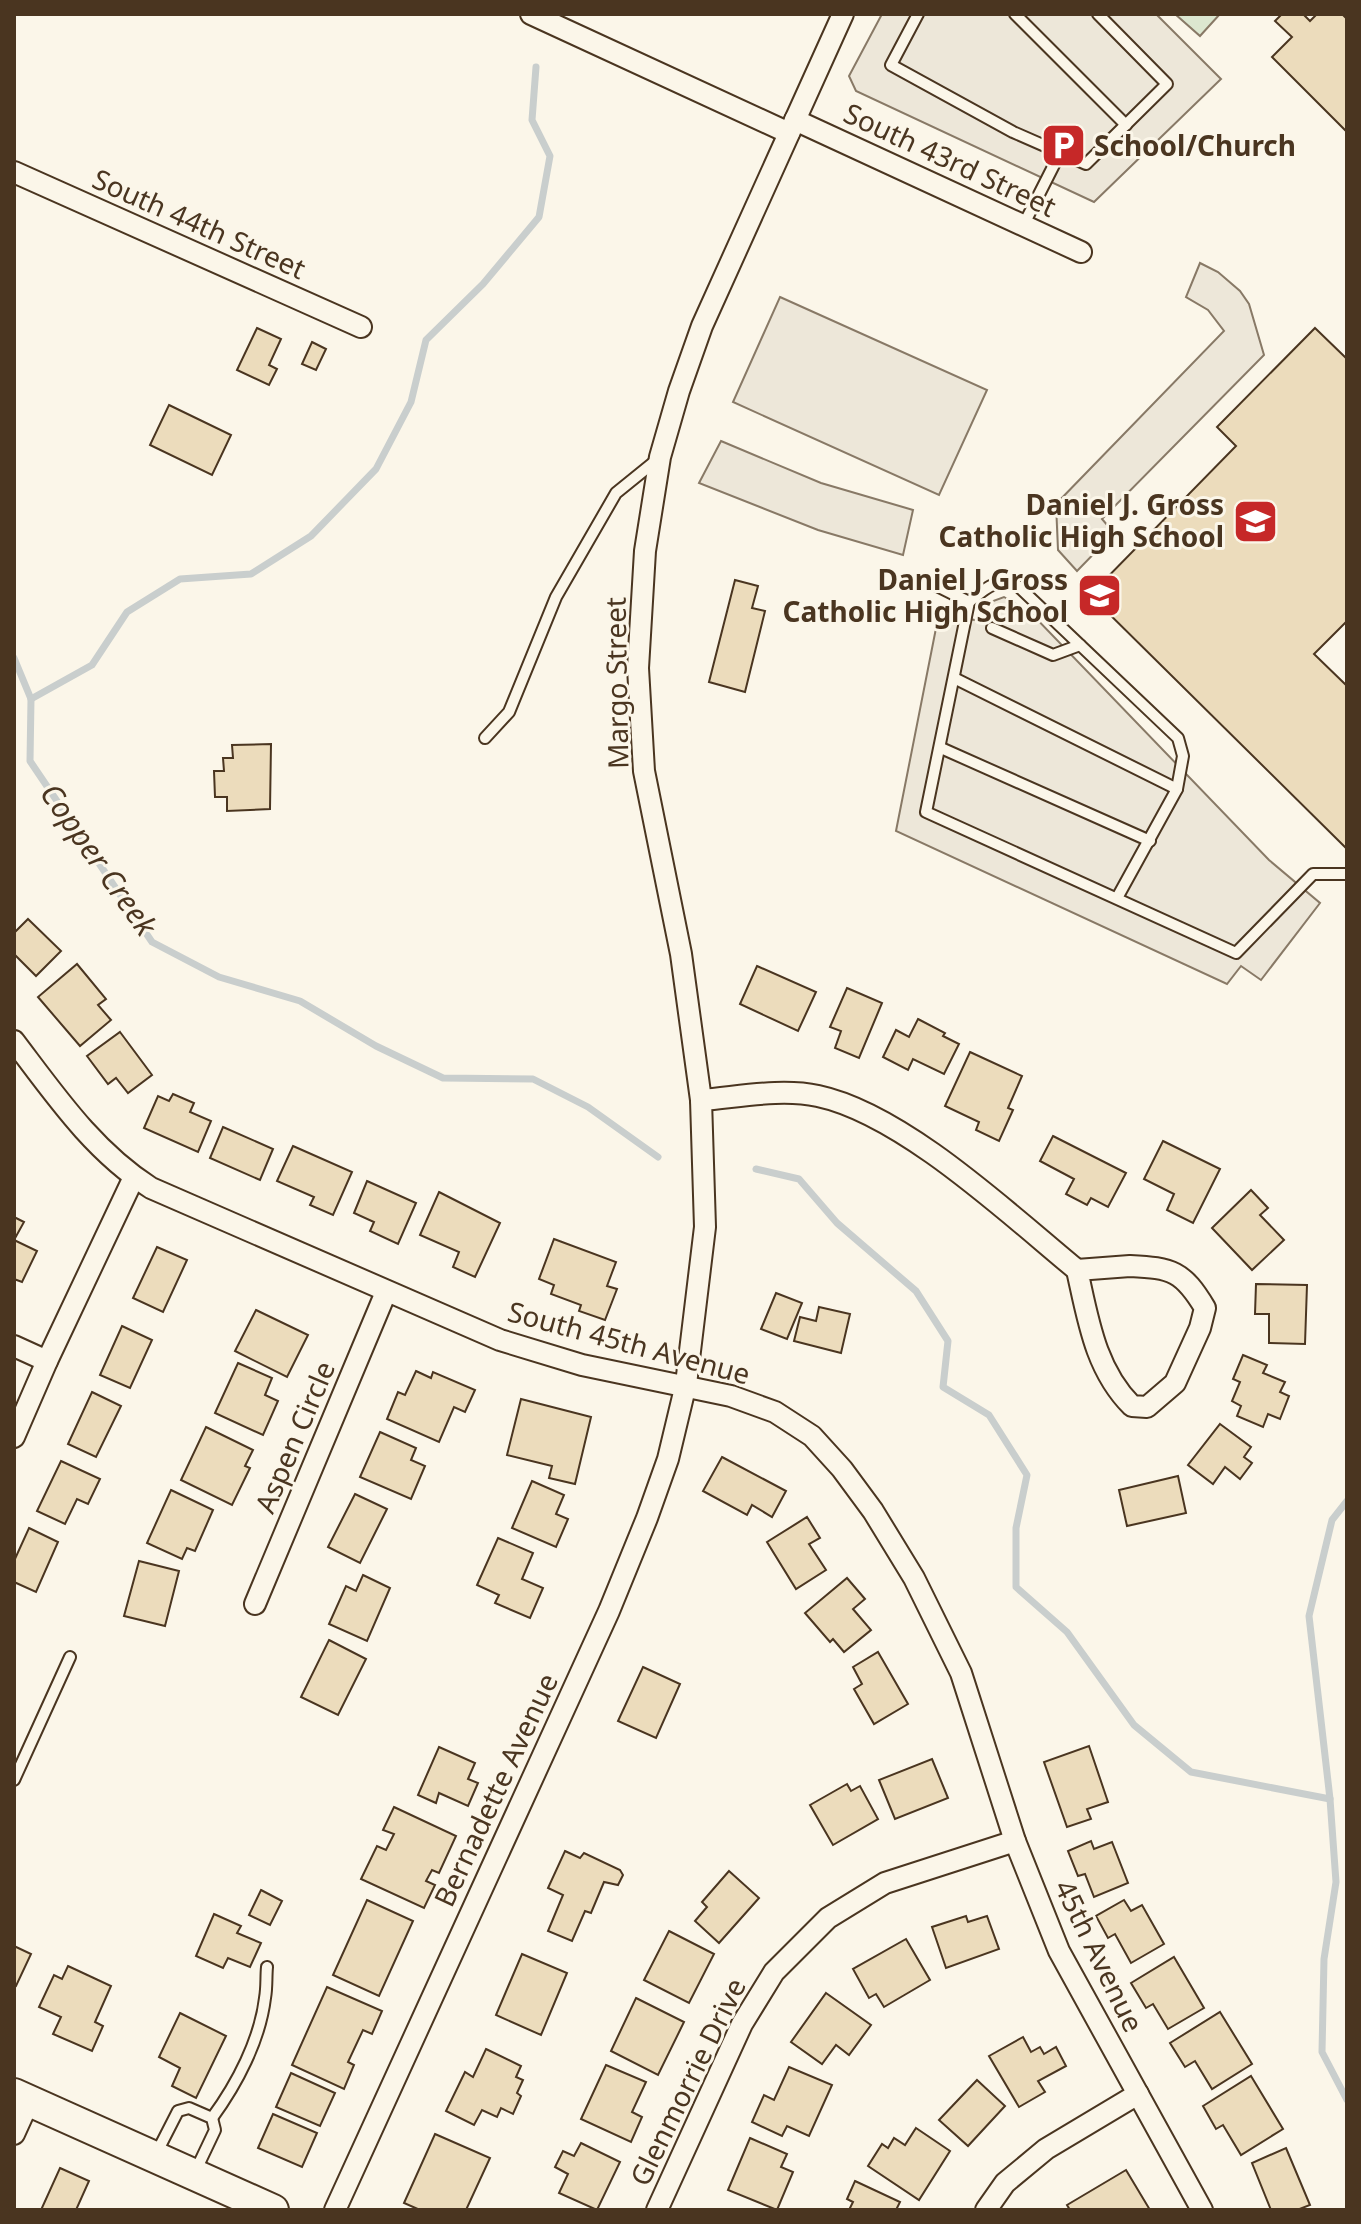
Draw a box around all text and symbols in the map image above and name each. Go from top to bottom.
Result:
street label: South 43rd Street [838,93,1063,225]
parking icon: School/Church [1039,122,1087,170]
place label: School/Church [1094,126,1296,164]
street label: South 44th Street [87,159,312,287]
place label: Daniel J. Gross Catholic High School [939,485,1224,555]
school or university icon: Daniel J. Gross Catholic High School [1231,497,1279,545]
place label: Daniel J Gross Catholic High School [783,560,1068,630]
school or university icon: Daniel J Gross Catholic High School [1075,572,1123,620]
street label: Margo Street [596,597,636,769]
water label: Copper Creek [31,775,168,945]
street label: South 45th Avenue [504,1291,755,1393]
street label: Aspen Circle [245,1355,343,1518]
street label: Bernadette Avenue [424,1667,566,1912]
street label: 45th Avenue [1047,1873,1153,2038]
street label: Glenmorrie Drive [620,1971,754,2192]

